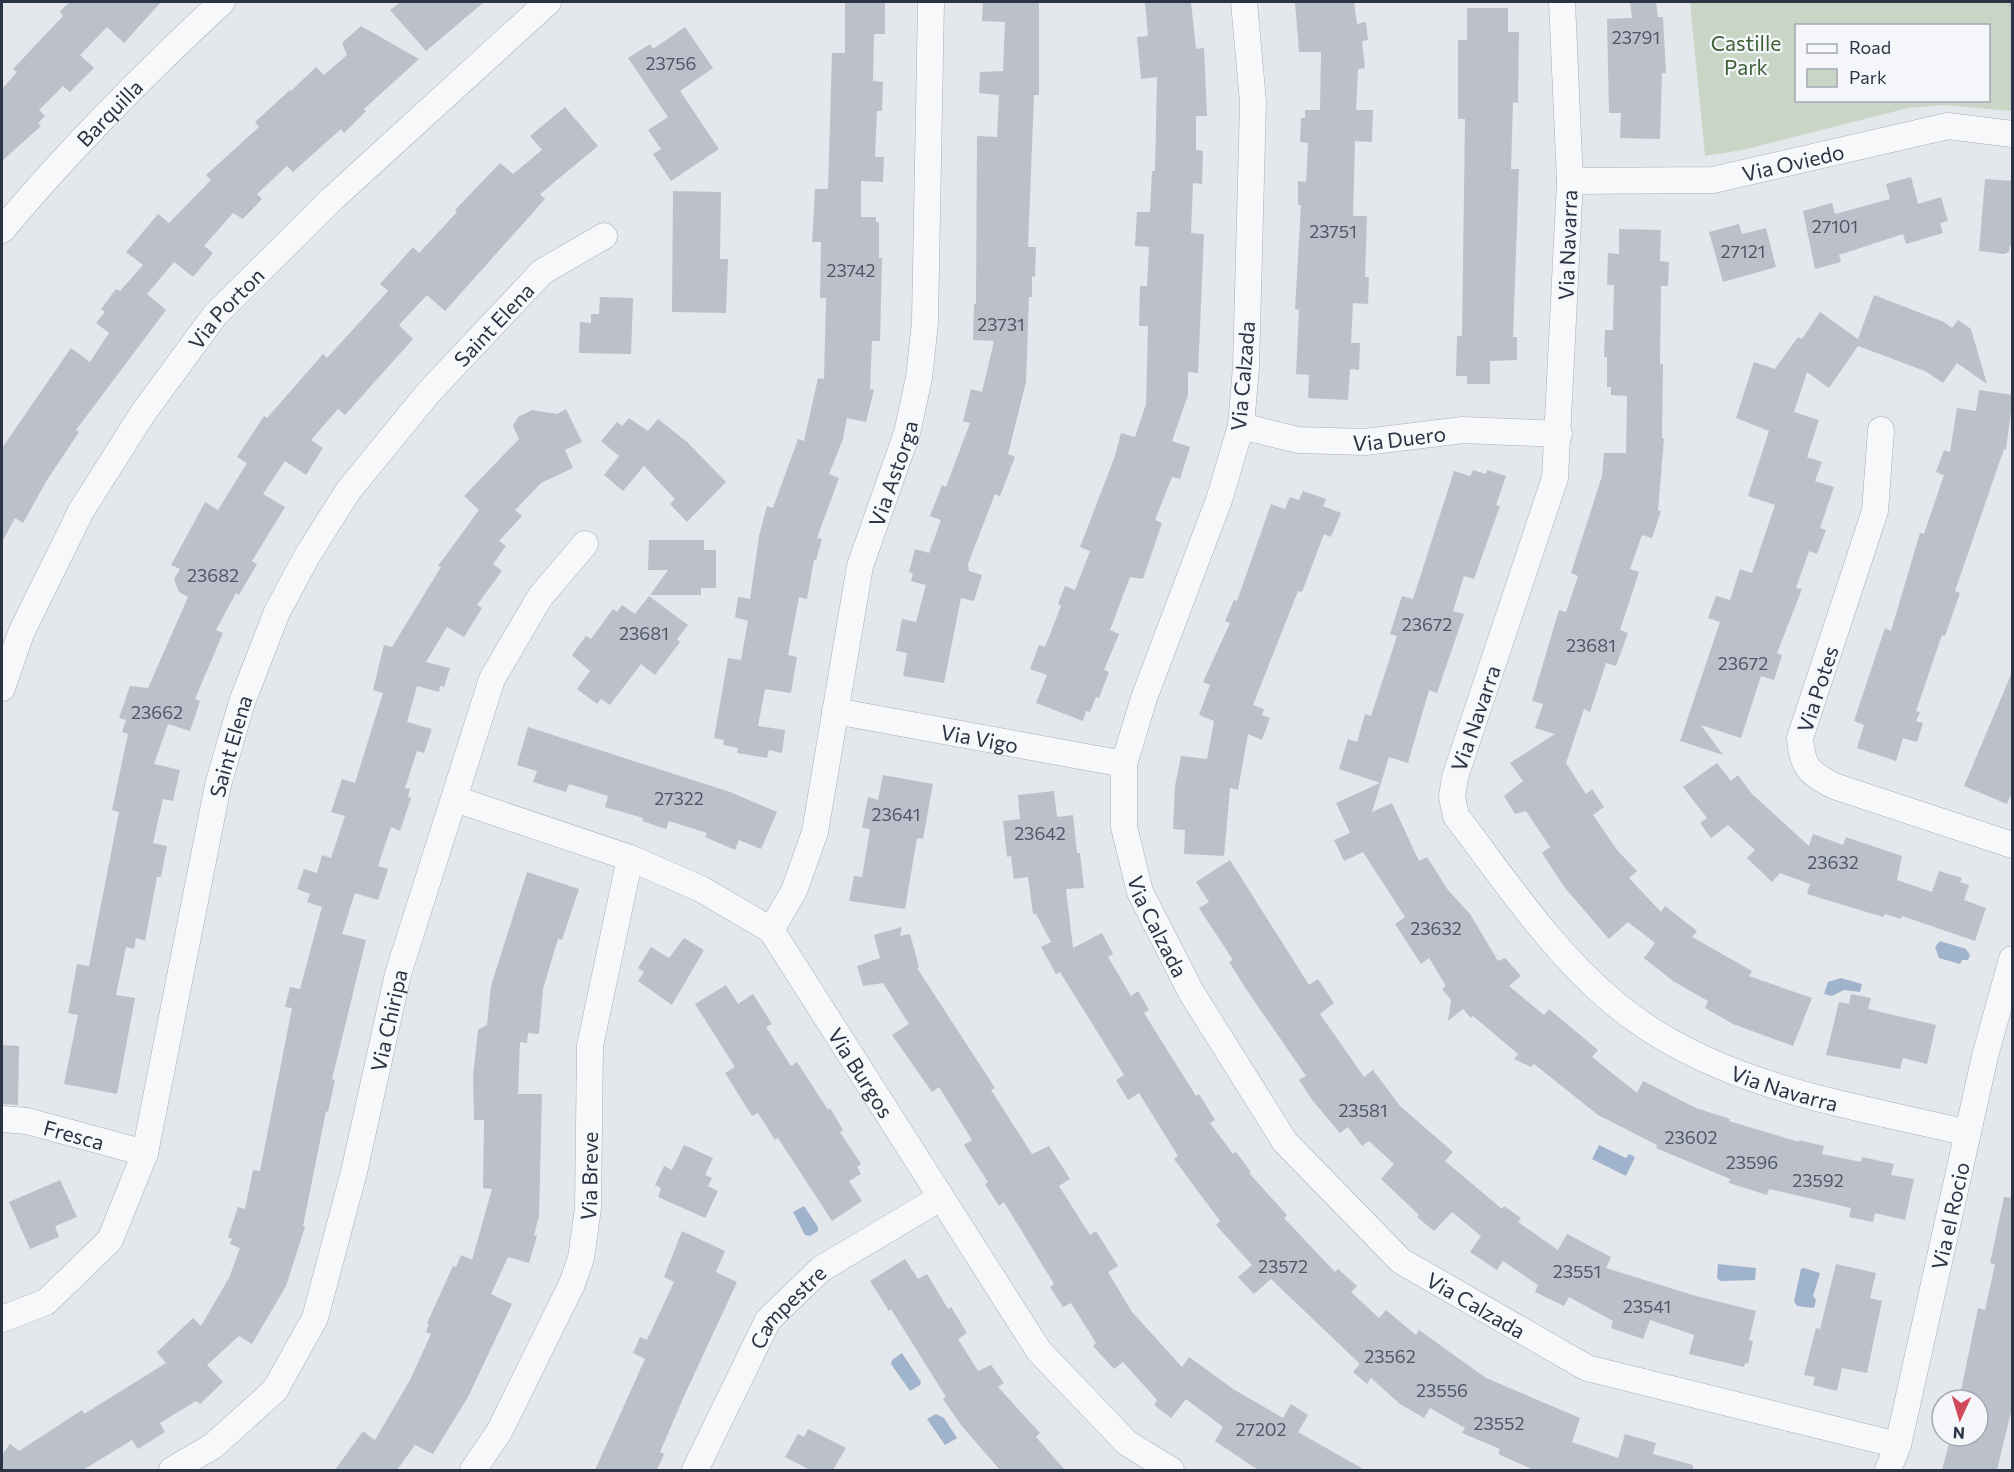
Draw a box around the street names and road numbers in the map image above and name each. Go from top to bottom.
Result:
street label: Barquilla [71,74,147,151]
street label: Via Oviedo [1739,138,1846,185]
street label: Via Navarra [1553,189,1581,301]
street label: Via Porton [182,262,269,353]
street label: Saint Elena [448,277,538,371]
street label: Via Calzada [1225,320,1259,432]
street label: Via Astorga [863,418,922,530]
street label: Via Duero [1352,420,1447,455]
street label: Via Potes [1791,643,1843,735]
street label: Via Navarra [1445,662,1505,774]
street label: Saint Elena [203,691,256,799]
street label: Via Vigo [939,718,1020,757]
street label: Via Calzada [1124,873,1194,981]
street label: Via Chiripa [364,967,411,1074]
street label: Via Burgos [824,1023,899,1122]
street label: Via Navarra [1728,1059,1841,1115]
street label: Fresca [41,1114,107,1154]
street label: Via Breve [574,1132,601,1222]
street label: Via el Rocio [1925,1159,1973,1272]
street label: Campestre [744,1259,830,1352]
street label: Via Calzada [1422,1266,1530,1343]

